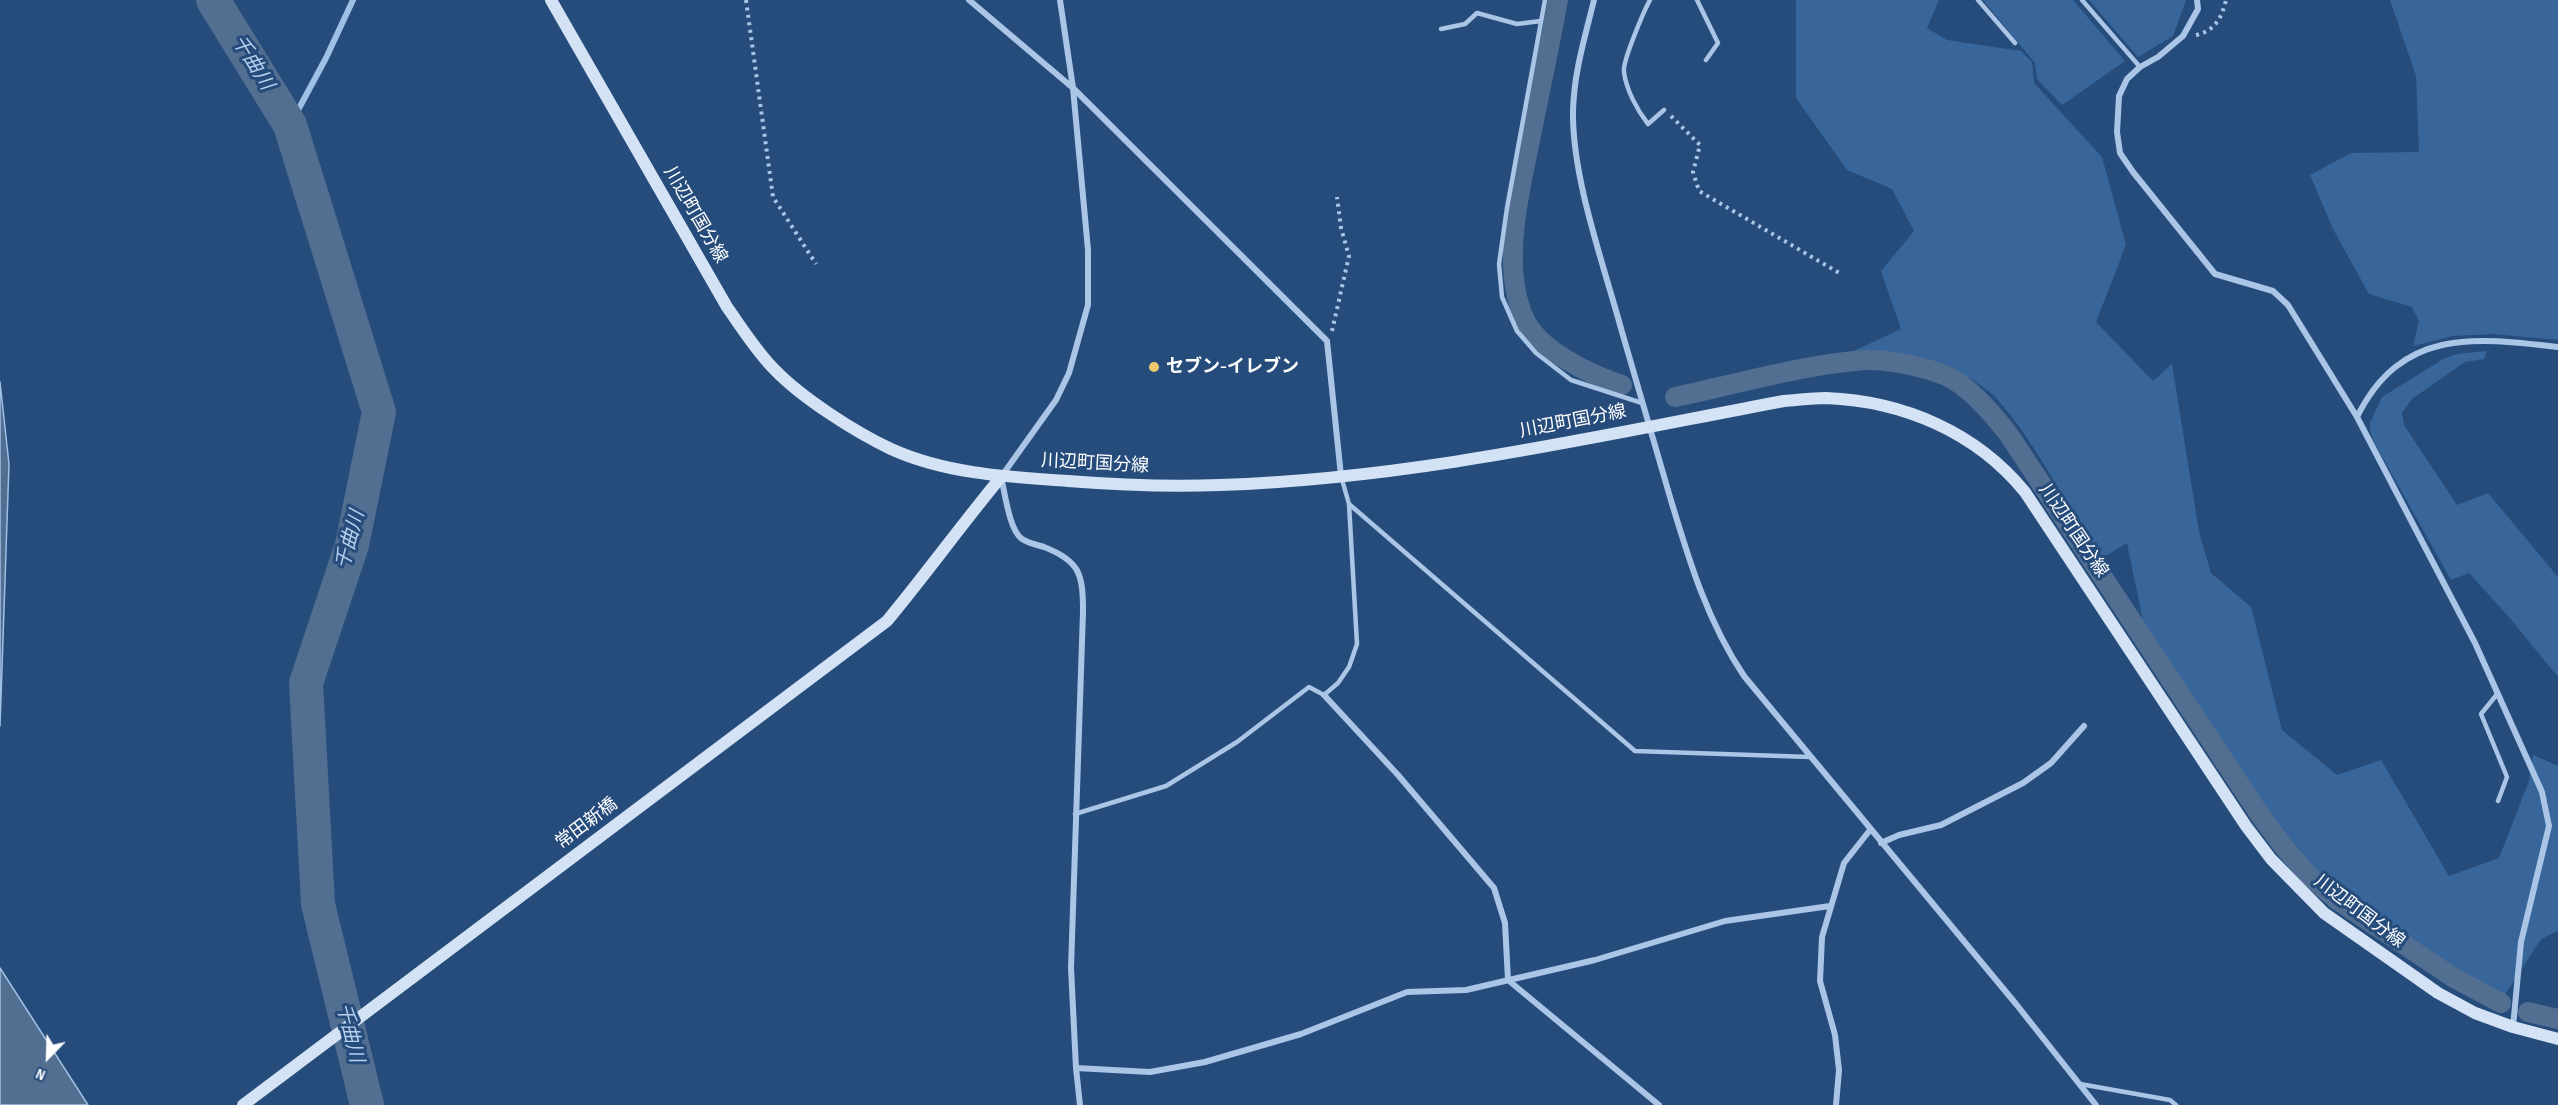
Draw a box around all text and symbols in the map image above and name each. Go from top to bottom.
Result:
water label: 千曲川 [226,31,278,95]
street label: 川辺町国分線 [659,163,731,267]
place label: セブン-イレブン [1166,356,1299,378]
marker: セブン-イレブン [1147,360,1161,374]
street label: 川辺町国分線 [1518,401,1628,443]
street label: 川辺町国分線 [1041,450,1149,478]
street label: 川辺町国分線 [2034,480,2112,582]
water label: 千曲川 [332,508,370,572]
street label: 常田新橋 [552,794,622,854]
street label: 川辺町国分線 [2309,871,2409,953]
water label: 千曲川 [330,1001,368,1065]
north arrow [18,1027,78,1087]
text: N [33,1064,48,1084]

